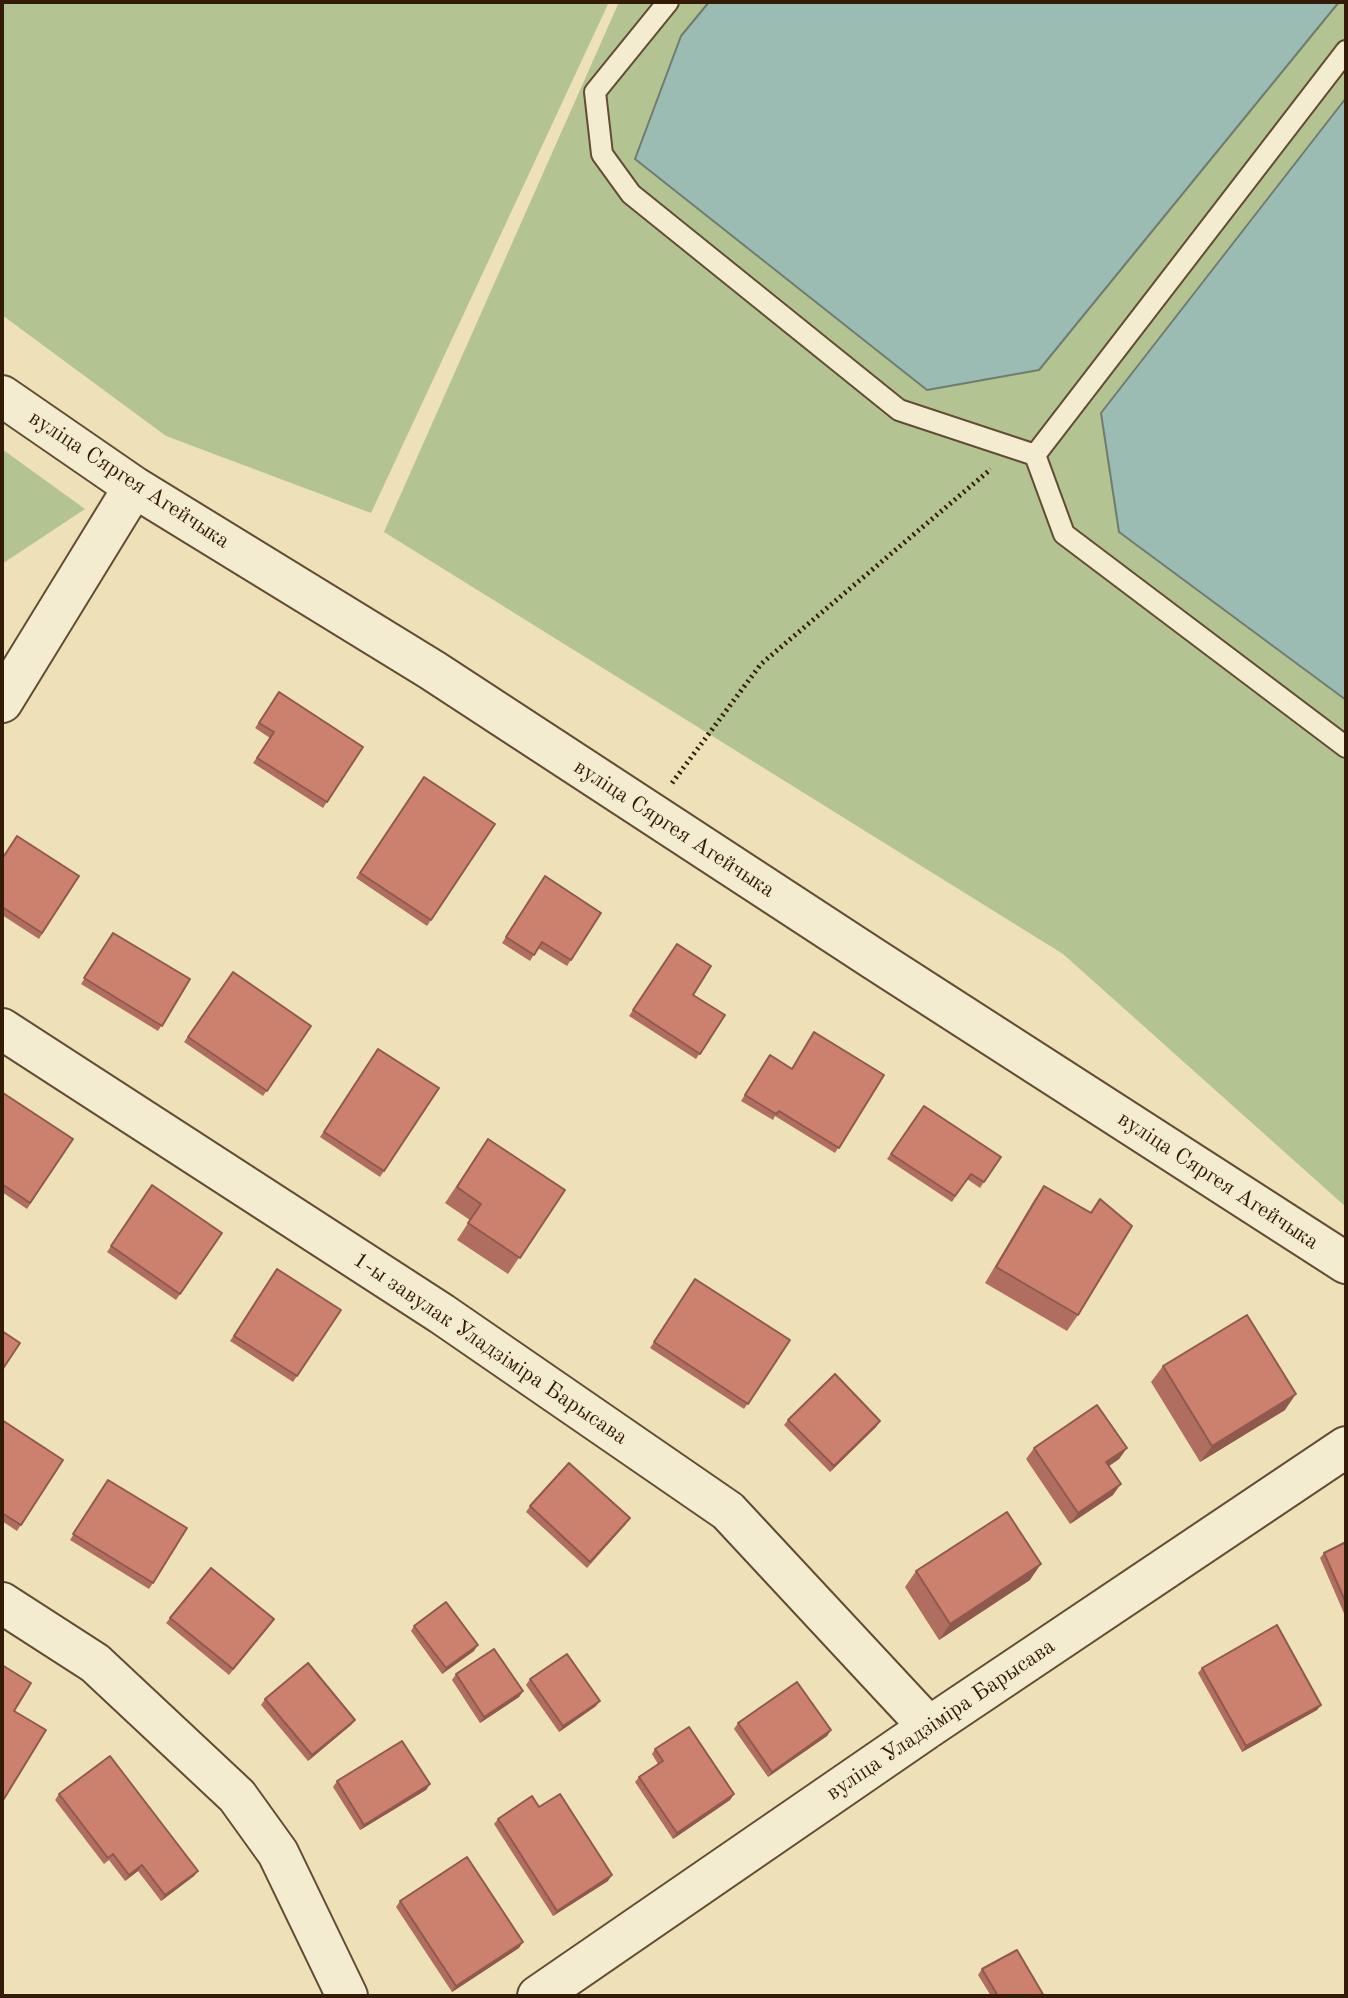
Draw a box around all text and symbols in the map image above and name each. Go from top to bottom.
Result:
street label: вуліца Сяргея Агейчыка [24,405,234,555]
street label: вуліца Сяргея Агейчыка [569,754,779,904]
street label: вуліца Сяргея Агейчыка [1113,1106,1323,1256]
street label: 1-ы завулак Уладзіміра Барысава [348,1247,632,1451]
street label: вуліца Уладзіміра Барысава [822,1633,1060,1807]

